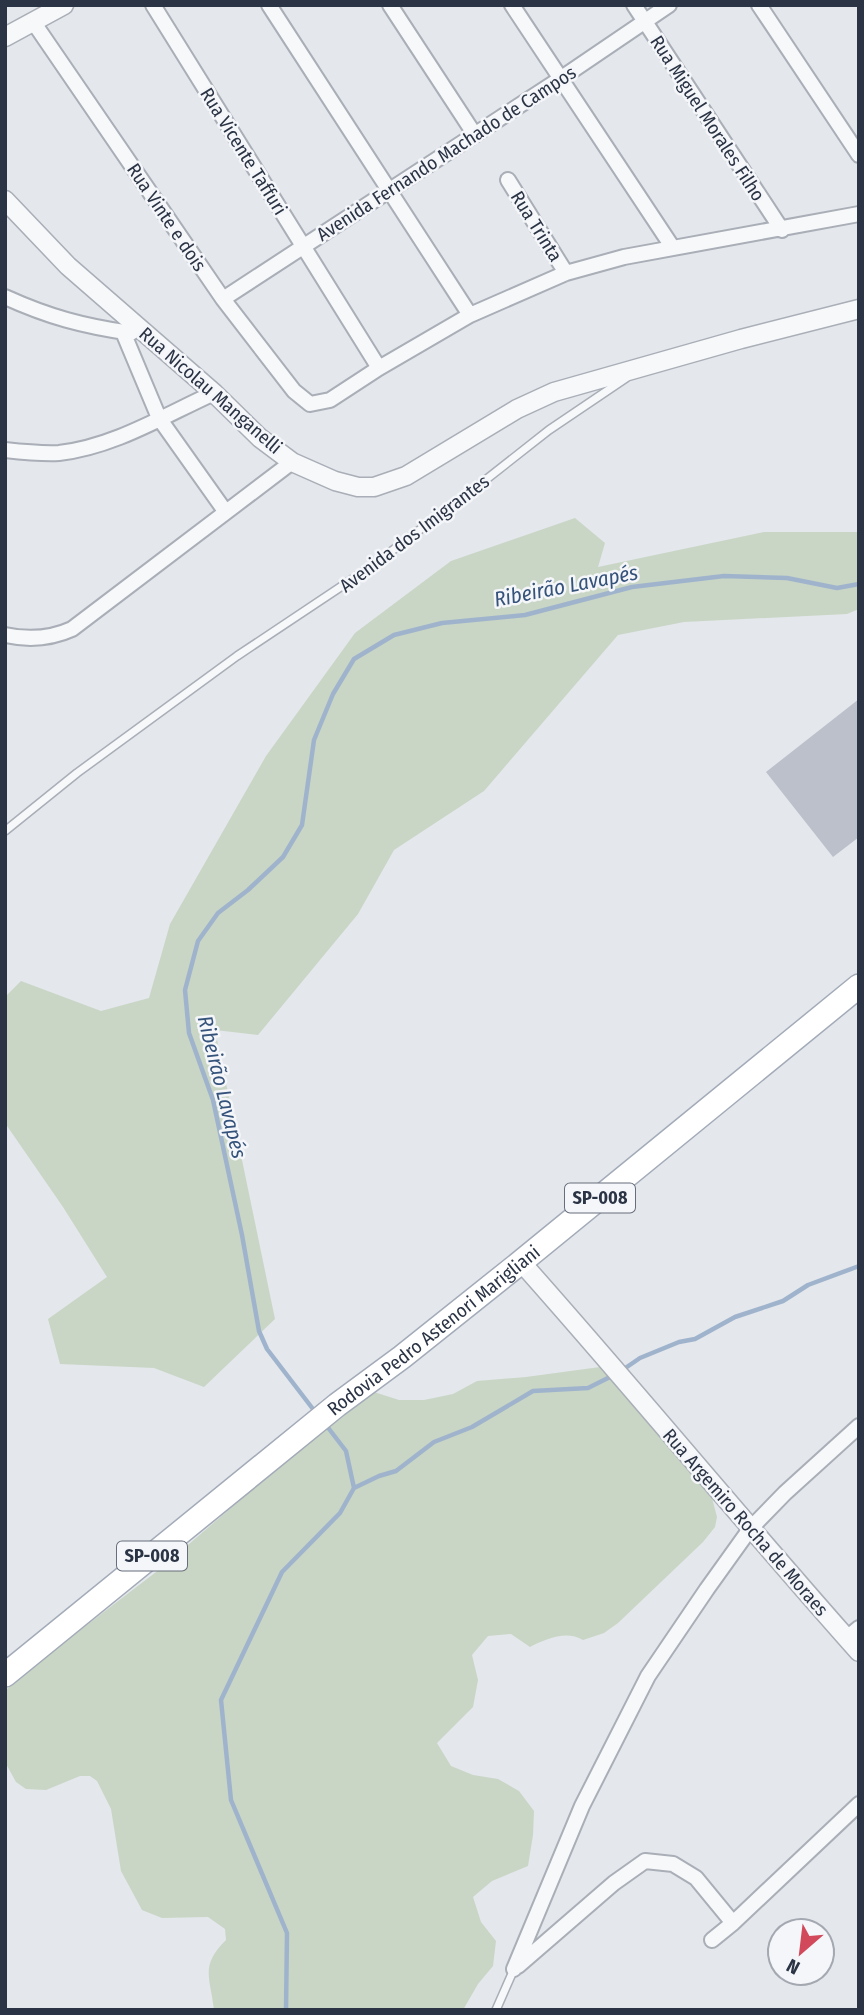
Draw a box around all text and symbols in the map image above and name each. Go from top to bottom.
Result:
street label: Rua Miguel Morales Filho [645,31,770,205]
street label: Avenida Fernando Machado de Campos [312,61,580,246]
street label: Rua Vicente Taffuri [195,83,292,219]
street label: Rua Vinte e dois [122,159,211,276]
street label: Rua Trinta [506,187,567,266]
street label: Rua Nicolau Manganelli [135,322,287,459]
street label: Avenida dos Imigrantes [335,470,494,597]
water label: Ribeirão Lavapés [492,559,640,613]
water label: Ribeirão Lavapés [192,1013,252,1161]
road number: SP-008 [565,1184,635,1212]
street label: Rodovia Pedro Astenori Marigliani [323,1240,545,1420]
street label: Rua Argemiro Rocha de Moraes [658,1424,833,1621]
road number: SP-008 [117,1541,187,1570]
north arrow [766,1917,836,1987]
text: N [783,1954,804,1979]

